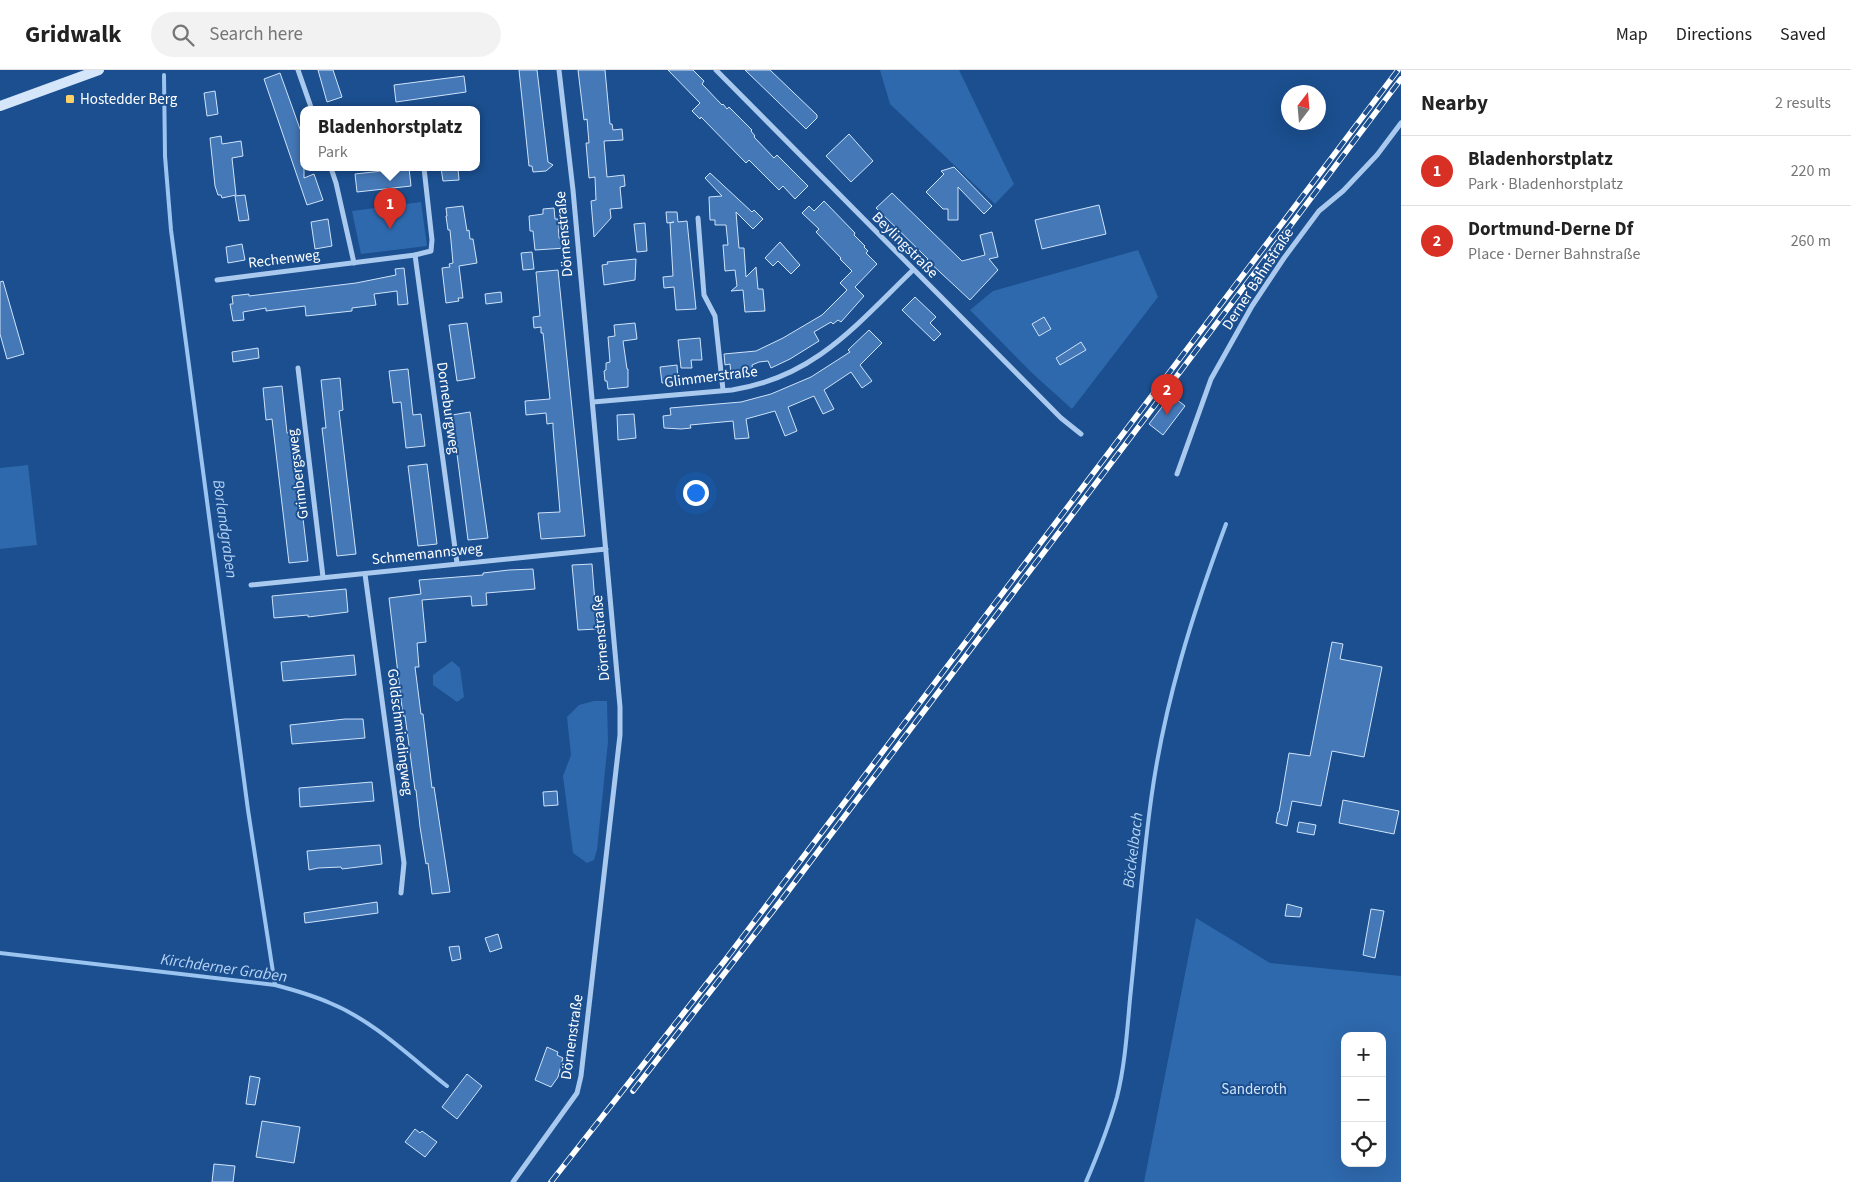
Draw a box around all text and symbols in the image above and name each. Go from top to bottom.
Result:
search box [151,12,501,57]
text: Gridwalk [25,17,121,52]
icon: search [169,21,197,49]
text: Search here [209,21,303,48]
text: Map [1616,22,1648,47]
text: Directions [1676,22,1752,47]
text: Saved [1780,22,1826,47]
north arrow [1281,85,1326,130]
text: Nearby [1421,88,1488,118]
place label: Hostedder Berg [80,89,178,110]
text: 2 results [1775,92,1831,114]
marker: Hostedder Berg [64,93,76,105]
popup [300,106,480,171]
text: Bladenhorstplatz [318,114,462,141]
text: Park [318,141,348,163]
text: Bladenhorstplatz [1468,146,1613,173]
text: 1 [1433,160,1441,182]
text: 220 m [1791,160,1831,182]
text: Park · Bladenhorstplatz [1468,173,1623,195]
pin: 1 [374,188,406,229]
street label: Dörnenstraße [550,190,578,278]
street label: Beylingstraße [867,207,943,283]
text: Dortmund-Derne Df [1468,216,1633,243]
street label: Derner Bahnstraße [1217,224,1299,334]
text: 2 [1433,230,1441,252]
text: 260 m [1791,230,1831,252]
text: Place · Derner Bahnstraße [1468,243,1640,265]
street label: Rechenweg [247,244,321,274]
street label: Dorneburgweg [431,361,465,456]
street label: Glimmerstraße [663,361,759,393]
pin: 2 [1151,374,1183,415]
street label: Grimbergsweg [282,427,314,520]
water label: Borlandgraben [207,478,243,580]
your location [683,480,709,506]
street label: Schmemannsweg [371,538,484,570]
street label: Dörnenstraße [587,594,615,682]
street label: Goldschmiedingweg [382,667,418,797]
water label: Böckelbach [1117,811,1149,889]
water label: Kirchderner Graben [159,948,289,988]
street label: Dörnenstraße [556,993,588,1081]
map controls [1341,1032,1386,1167]
button: + [1341,1032,1386,1077]
button: − [1341,1077,1386,1122]
park label: Sanderoth [1221,1079,1287,1100]
button: locate [1341,1122,1386,1167]

